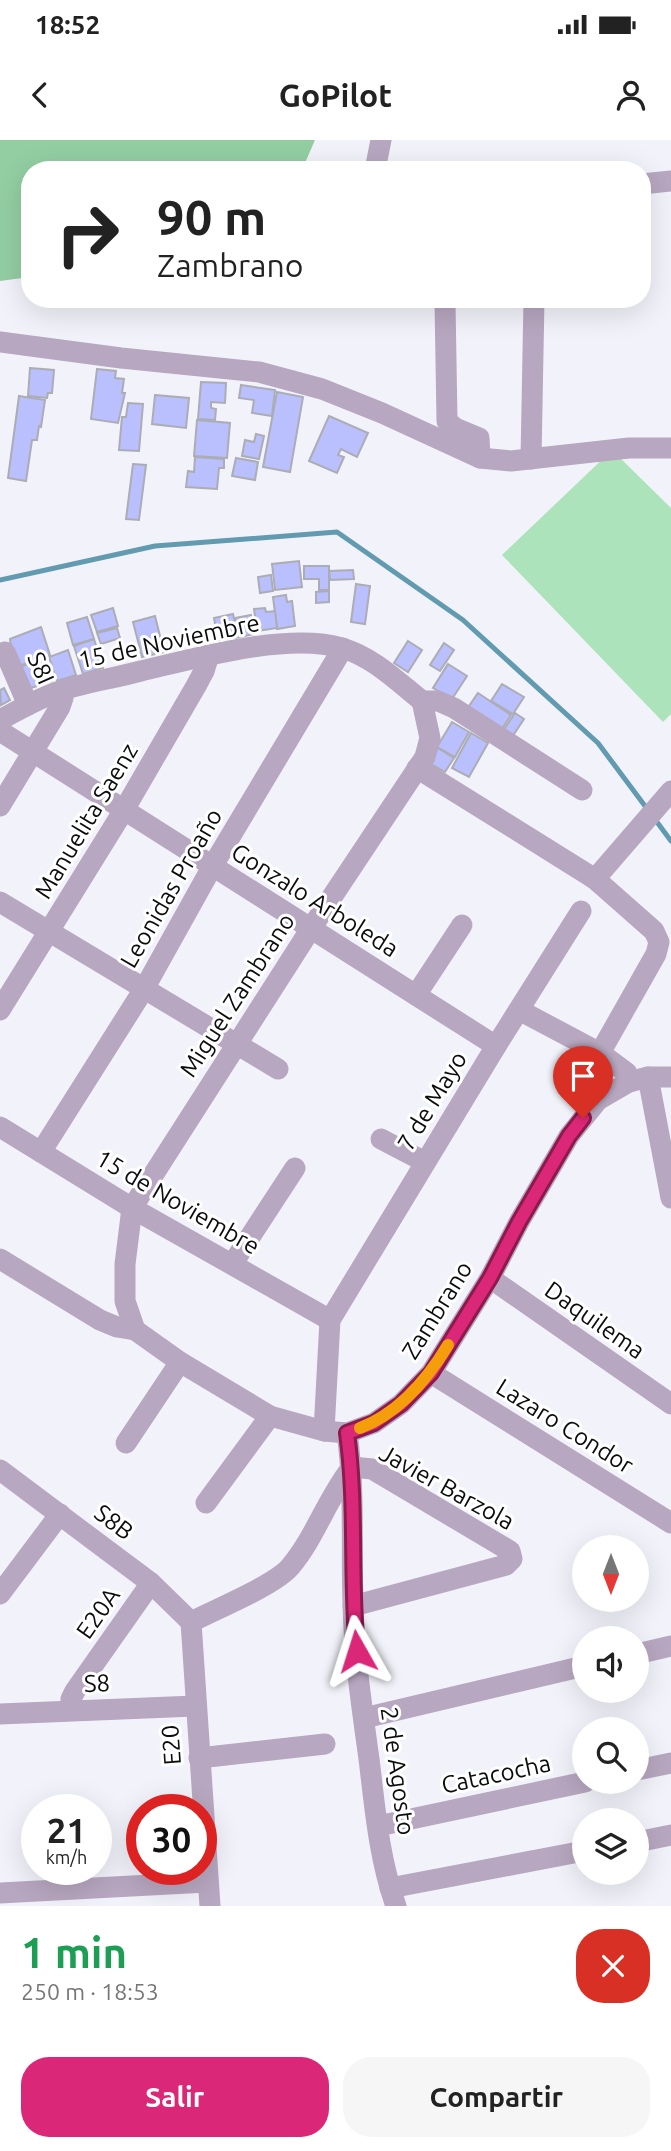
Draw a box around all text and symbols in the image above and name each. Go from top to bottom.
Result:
text: 18:52 [35,10,100,39]
icon: back [21,76,59,114]
icon: person [612,76,650,114]
text: GoPilot [279,77,392,113]
icon: right [42,189,133,280]
text: 90 m [157,189,266,244]
text: Zambrano [157,247,303,283]
street label: 15 de Noviembre [76,609,262,673]
street label: S8I [22,648,60,688]
street label: Manuelita Saenz [29,739,143,903]
street label: Leonidas Proaño [115,804,227,972]
street label: Gonzalo Arboleda [227,838,403,962]
street label: Miguel Zambrano [174,908,300,1082]
pin [553,1046,613,1118]
street label: 7 de Mayo [392,1047,472,1155]
icon: arrive [564,1057,602,1095]
street label: 15 de Noviembre [91,1144,265,1260]
street label: Zambrano [396,1256,478,1364]
street label: Daquilema [540,1276,650,1364]
street label: Lazaro Condor [492,1373,638,1479]
street label: Javier Barzola [375,1439,519,1535]
street label: S8B [89,1499,139,1545]
north arrow [572,1535,649,1612]
map controls [572,1535,649,1885]
street label: E20A [71,1582,125,1644]
position arrow [320,1614,394,1688]
button: sound [572,1626,649,1703]
street label: S8 [83,1669,111,1697]
street label: 2 de Agosto [376,1705,420,1837]
button: search [572,1717,649,1794]
street label: E20 [156,1724,186,1766]
street label: Catacocha [439,1749,553,1799]
speed limit sign: 30 [126,1794,217,1885]
button: layers [572,1808,649,1885]
text: 21 [47,1810,86,1850]
text: km/h [46,1847,87,1867]
text: 1 min [21,1929,127,1976]
button: close [576,1929,650,2003]
text: 250 m · 18:53 [21,1979,159,2004]
button: Salir [21,2057,329,2137]
button: Compartir [343,2057,650,2137]

